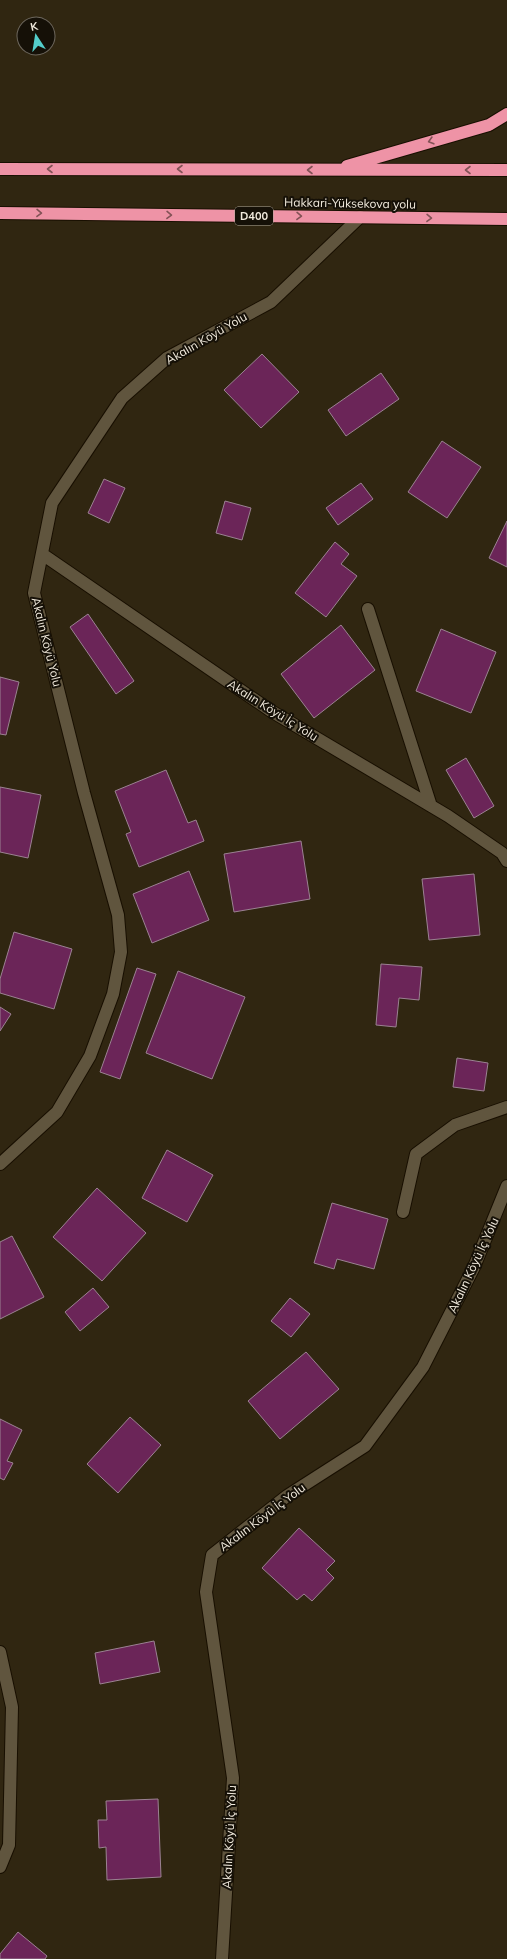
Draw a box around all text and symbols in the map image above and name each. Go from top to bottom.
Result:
north arrow [16,16,56,56]
text: K [29,18,40,34]
one-way arrow [428,136,435,145]
one-way arrow [47,165,53,173]
one-way arrow [177,165,183,173]
one-way arrow [307,166,313,174]
one-way arrow [465,166,471,174]
street label: Hakkari-Yüksekova yolu [284,194,416,212]
road number: D400 [235,207,273,225]
one-way arrow [36,209,42,217]
one-way arrow [166,211,172,219]
one-way arrow [296,212,302,220]
one-way arrow [426,214,432,222]
street label: Akalın Köyü Yolu [163,309,249,367]
street label: Akalın Köyü Yolu [29,596,65,688]
street label: Akalın Köyü İç Yolu [225,676,321,744]
street label: Akalın Köyü İç Yolu [444,1215,502,1315]
street label: Akalın Köyü İç Yolu [216,1480,308,1554]
street label: Akalın Köyü İç Yolu [219,1785,239,1889]

